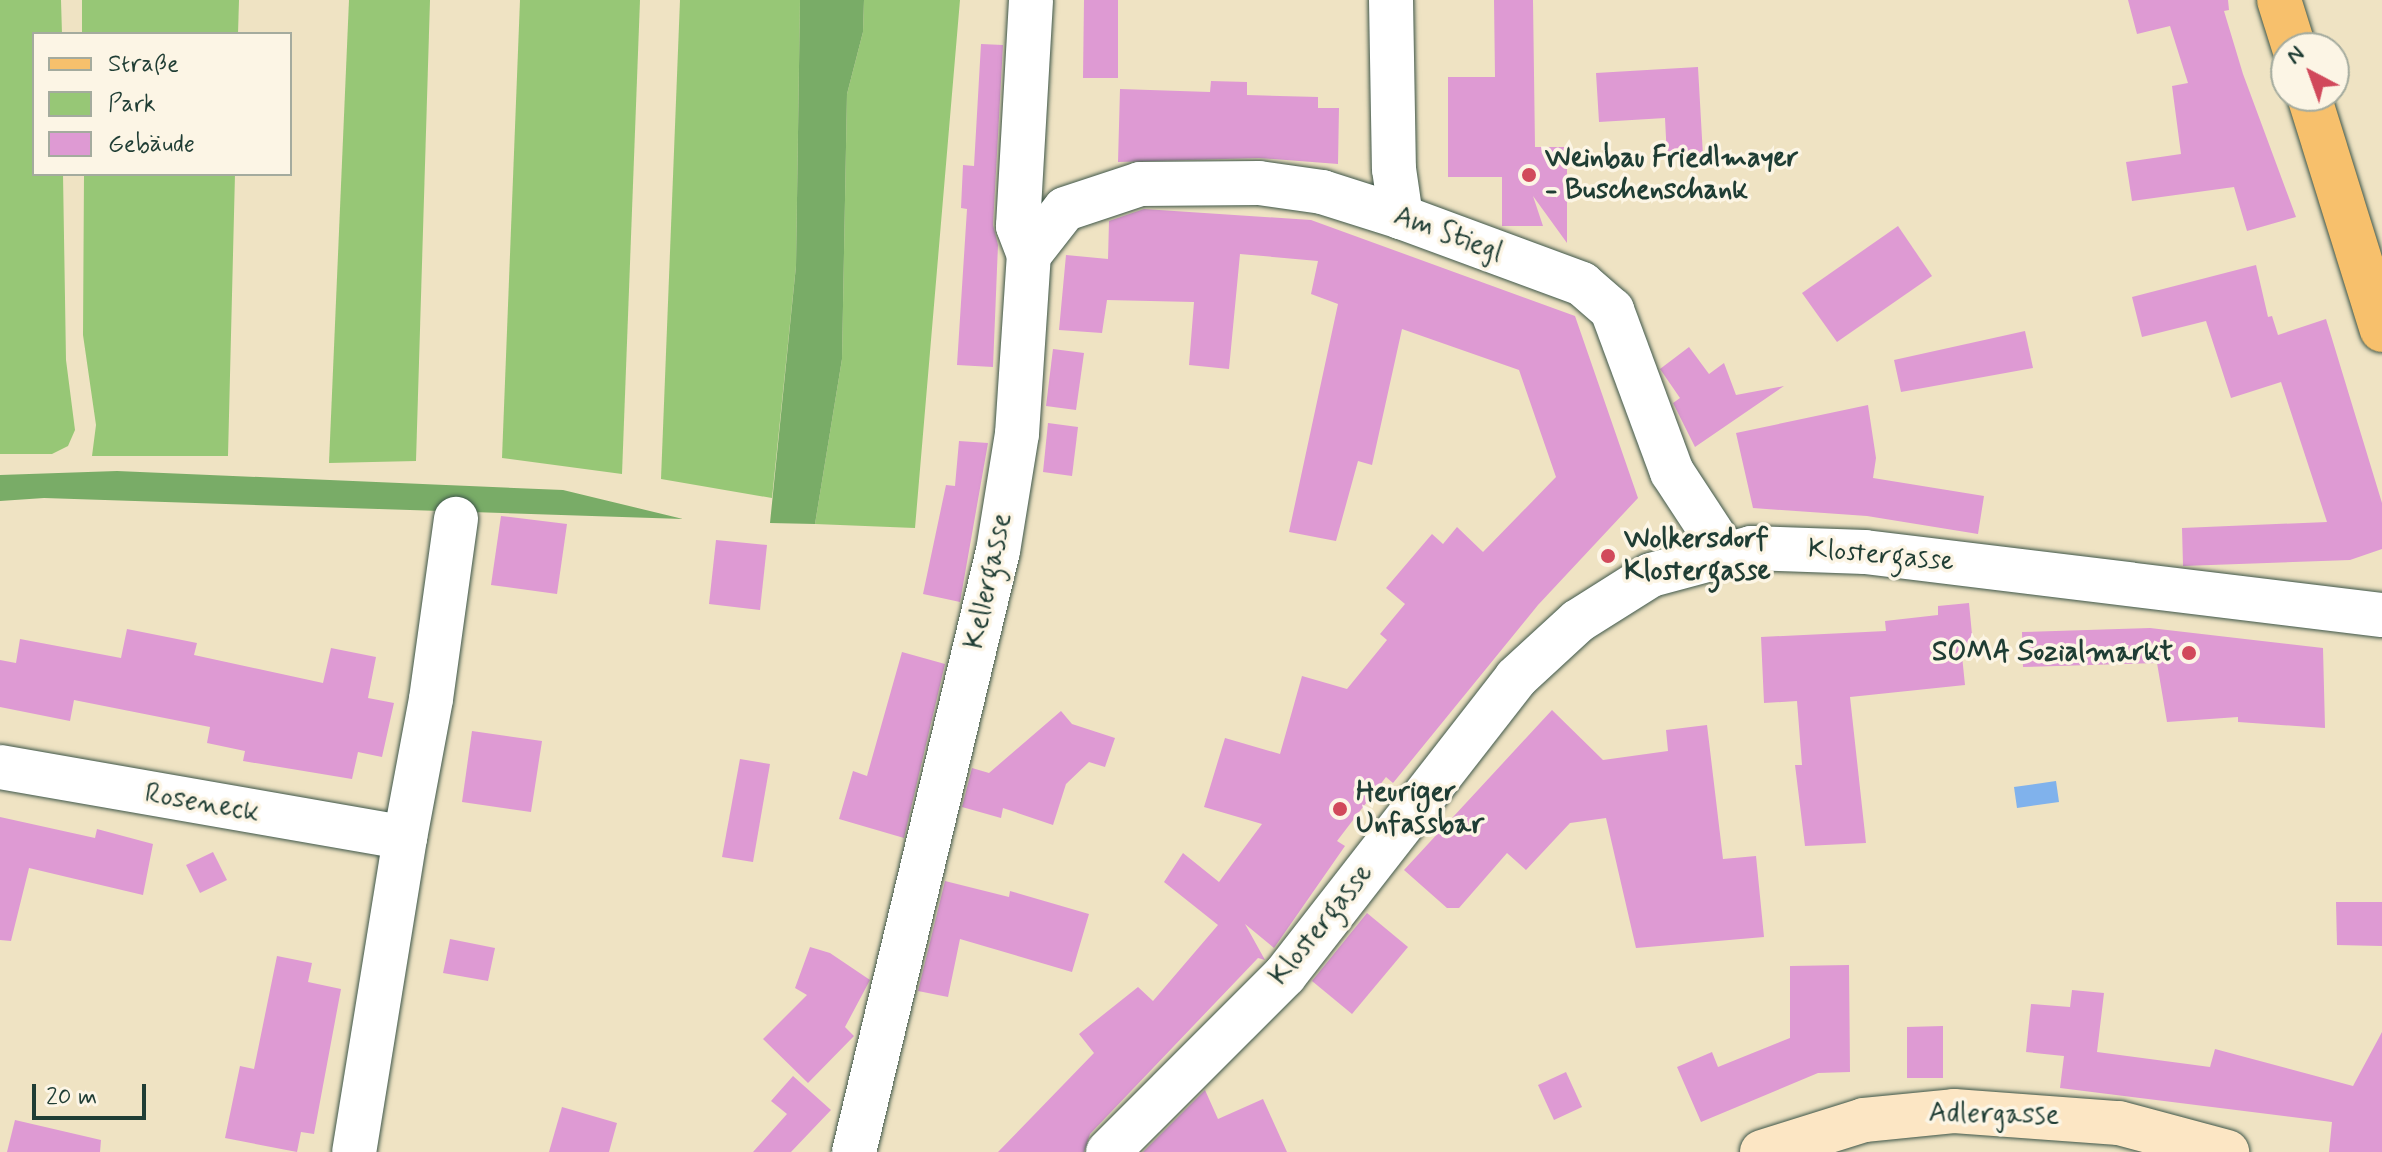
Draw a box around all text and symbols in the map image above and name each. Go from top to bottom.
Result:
legend [32,32,292,176]
north arrow [2270,32,2350,112]
text: N [2281,40,2310,71]
text: Straße [108,49,179,80]
text: Park [108,89,156,120]
text: Gebäude [108,129,195,160]
place label: Weinbau Friedlmayer - Buschenschank [1545,142,1801,208]
marker: Weinbau Friedlmayer - Buschenschank [1520,166,1538,184]
street label: Am Stiegl [1388,200,1508,270]
street label: Kellergasse [958,510,1020,652]
place label: Wolkersdorf Klostergasse [1624,523,1771,589]
street label: Klostergasse [1806,533,1956,579]
marker: Wolkersdorf Klostergasse [1599,547,1617,565]
place label: SOMA Sozialmarkt [1937,636,2173,670]
marker: SOMA Sozialmarkt [2180,644,2198,662]
place label: Heuriger Unfassbar [1356,776,1484,842]
street label: Roseneck [142,777,262,831]
marker: Heuriger Unfassbar [1331,800,1349,818]
street label: Klostergasse [1263,857,1381,993]
scale bar [36,1068,150,1118]
text: 20 m [46,1082,97,1113]
street label: Adlergasse [1928,1097,2060,1133]

